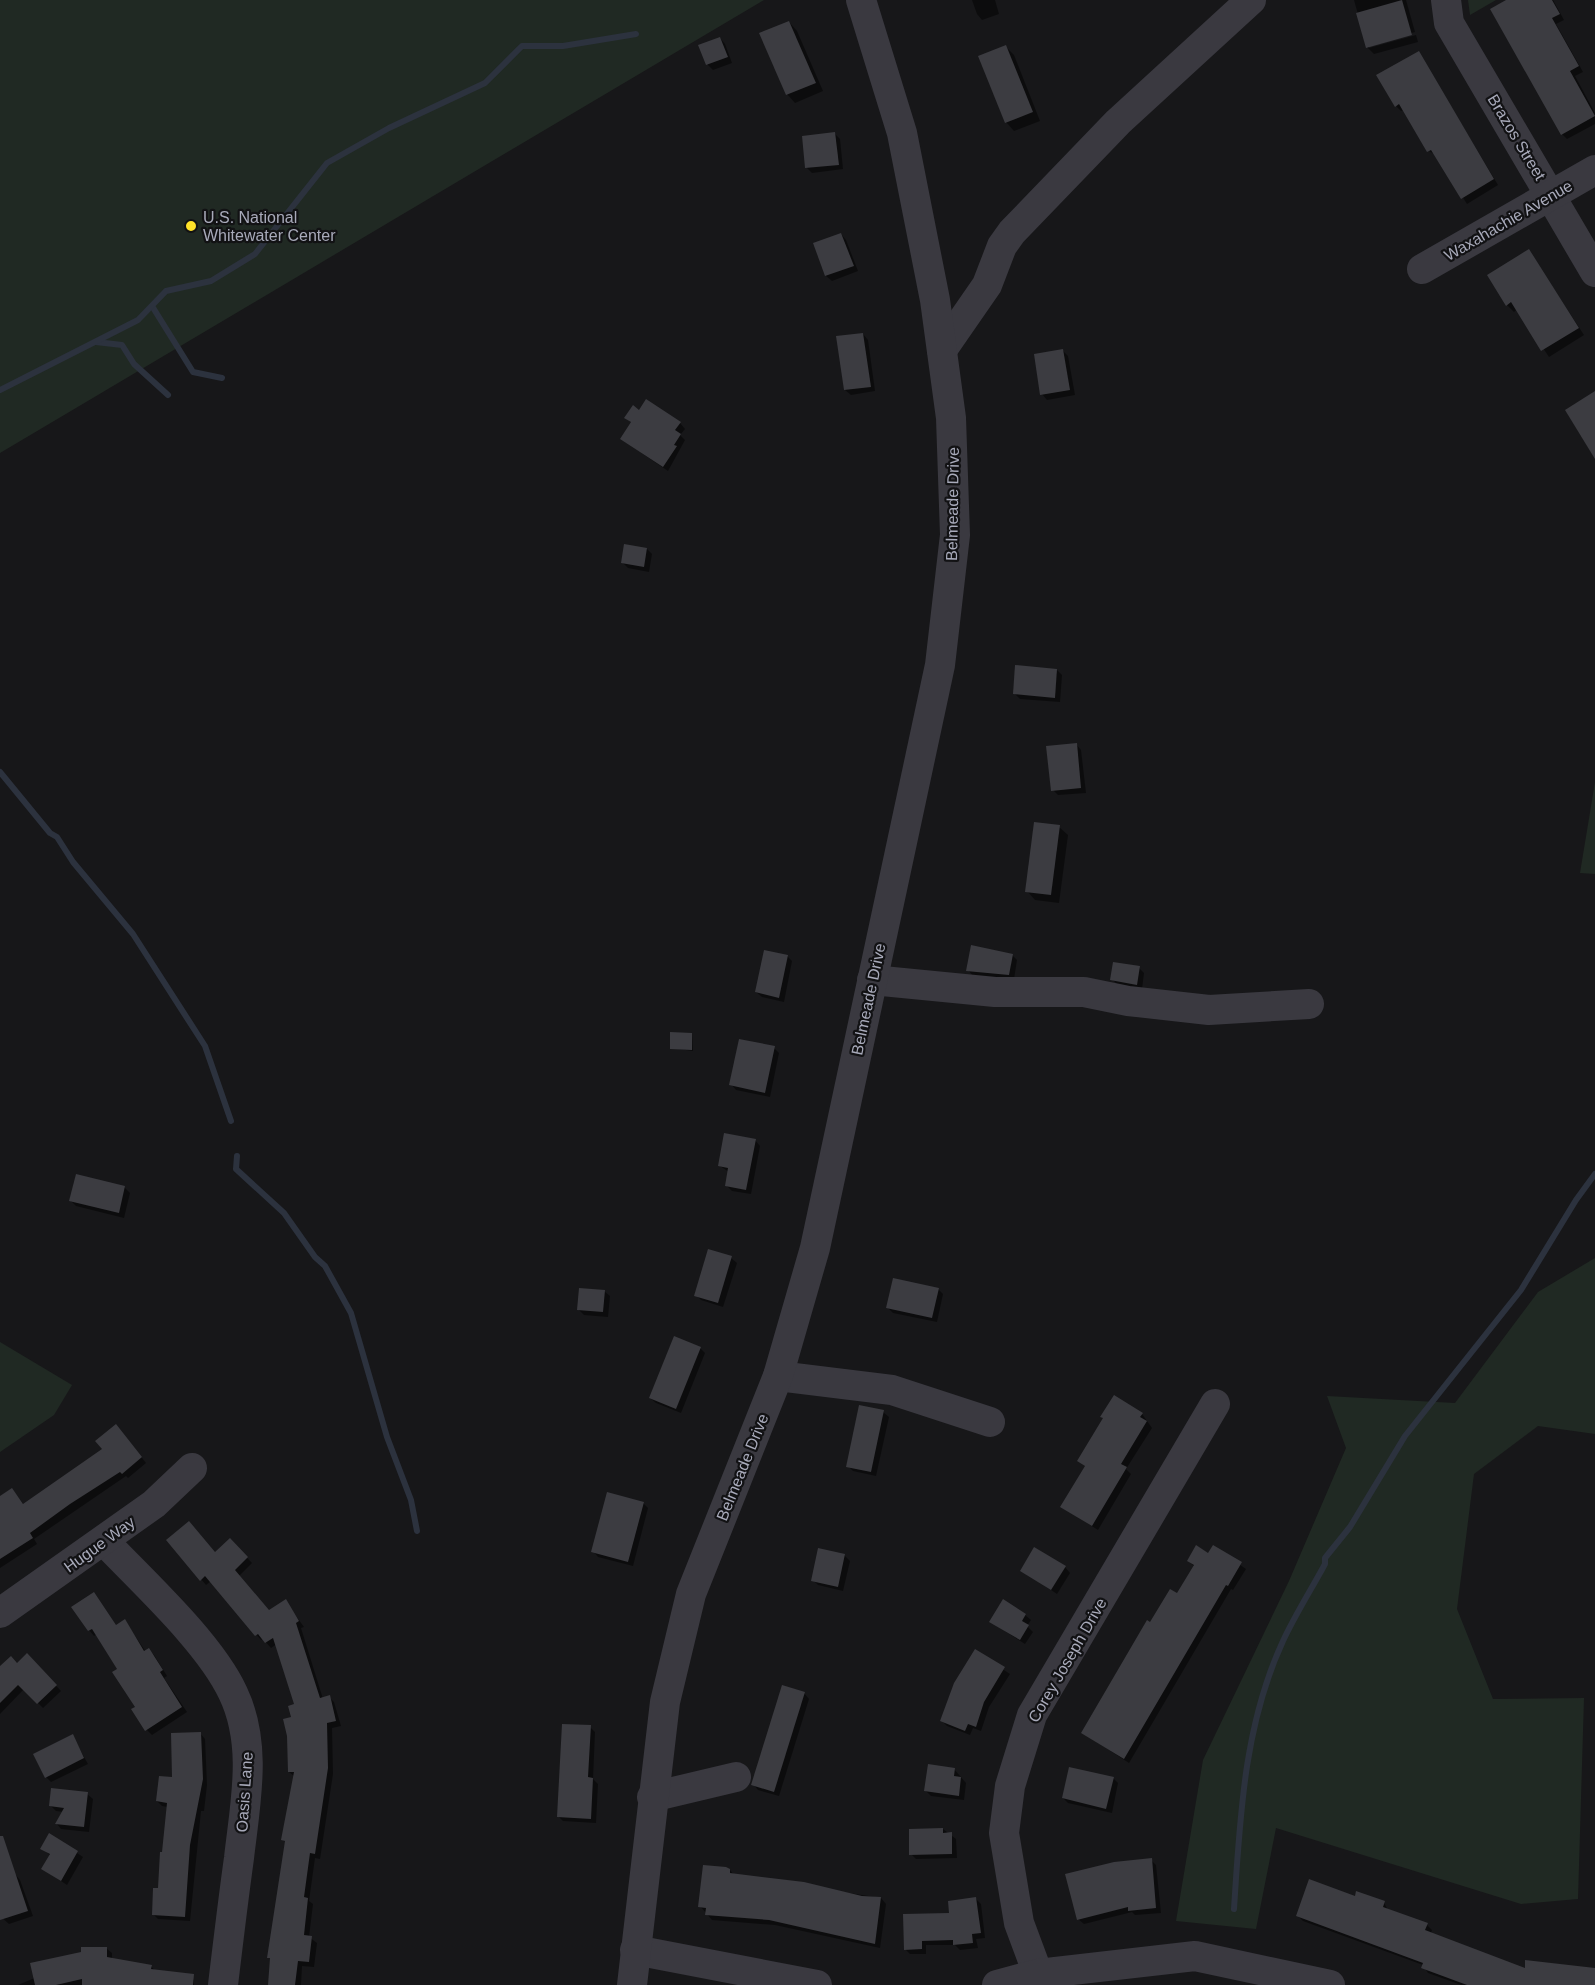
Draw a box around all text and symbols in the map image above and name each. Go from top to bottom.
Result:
street label: Brazos Street [1484,91,1549,184]
street label: Waxahachie Avenue [1441,177,1575,264]
place label: U.S. National Whitewater Center [203,209,336,244]
marker: U.S. National Whitewater Center [184,219,198,233]
street label: Belmeade Drive [943,447,962,561]
street label: Belmeade Drive [848,942,889,1057]
street label: Belmeade Drive [713,1411,772,1523]
street label: Hugue Way [61,1513,138,1576]
street label: Corey Joseph Drive [1025,1595,1110,1725]
street label: Oasis Lane [233,1751,256,1833]

